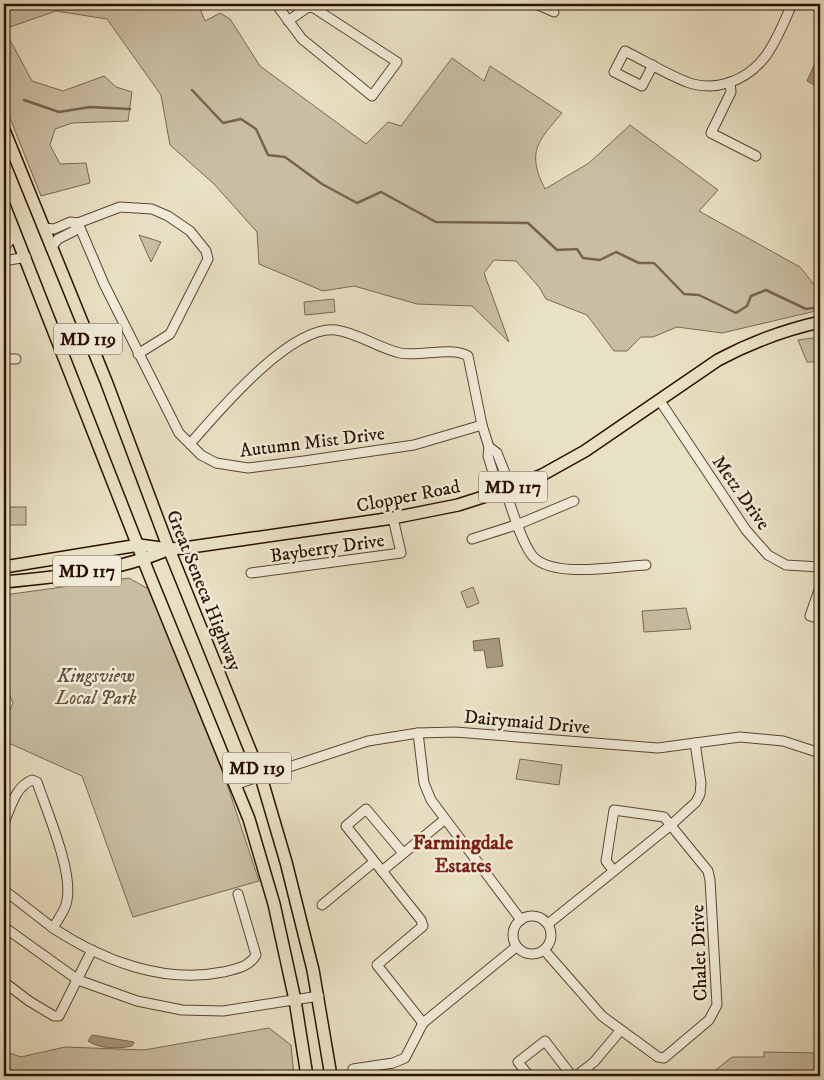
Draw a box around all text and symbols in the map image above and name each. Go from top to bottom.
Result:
road number: MD 119 [54,324,122,354]
street label: Autumn Mist Drive [238,422,386,463]
street label: Metz Drive [707,451,775,535]
road number: MD 117 [479,472,547,502]
street label: Clopper Road [355,475,462,518]
street label: Great Seneca Highway [161,507,247,675]
street label: Bayberry Drive [269,529,386,568]
road number: MD 117 [53,556,121,586]
park label: Kingsview Local Park [55,665,137,710]
street label: Dairymaid Drive [463,706,591,739]
road number: MD 119 [223,752,291,784]
district label: Farmingdale Estates [413,831,514,879]
street label: Chalet Drive [686,904,713,1002]

